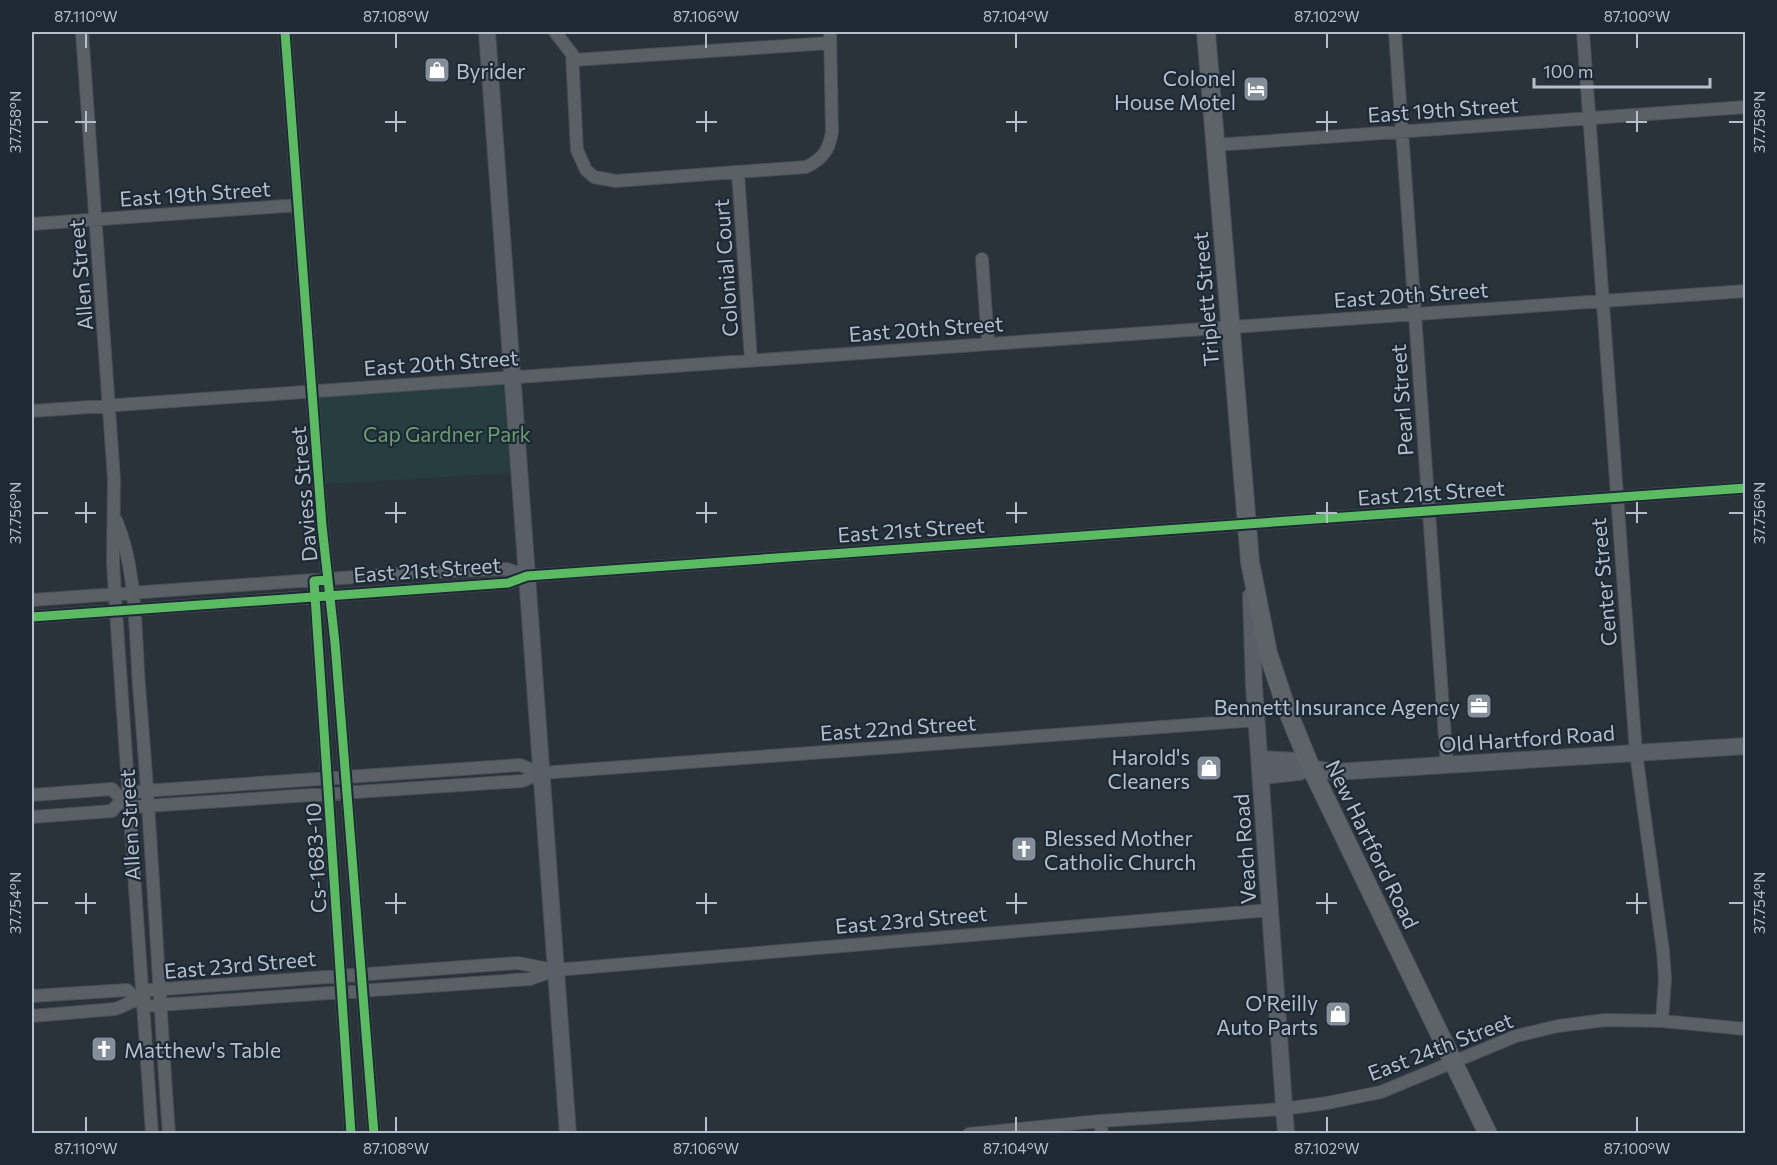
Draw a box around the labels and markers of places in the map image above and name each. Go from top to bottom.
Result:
shop icon: Byrider [422,55,452,85]
place label: Byrider [456,58,526,83]
place label: Colonel House Motel [1114,65,1236,114]
hotel icon: Colonel House Motel [1241,74,1271,104]
office icon: Bennett Insurance Agency [1464,691,1494,721]
place label: Bennett Insurance Agency [1214,694,1460,719]
place label: Harold's Cleaners [1108,744,1190,793]
shop icon: Harold's Cleaners [1194,753,1224,783]
place label: Blessed Mother Catholic Church [1044,825,1196,874]
church icon: Blessed Mother Catholic Church [1009,834,1039,864]
place label: O'Reilly Auto Parts [1216,990,1318,1039]
shop icon: O'Reilly Auto Parts [1323,999,1353,1029]
church icon: Matthew's Table [89,1034,119,1064]
place label: Matthew's Table [124,1037,281,1062]

